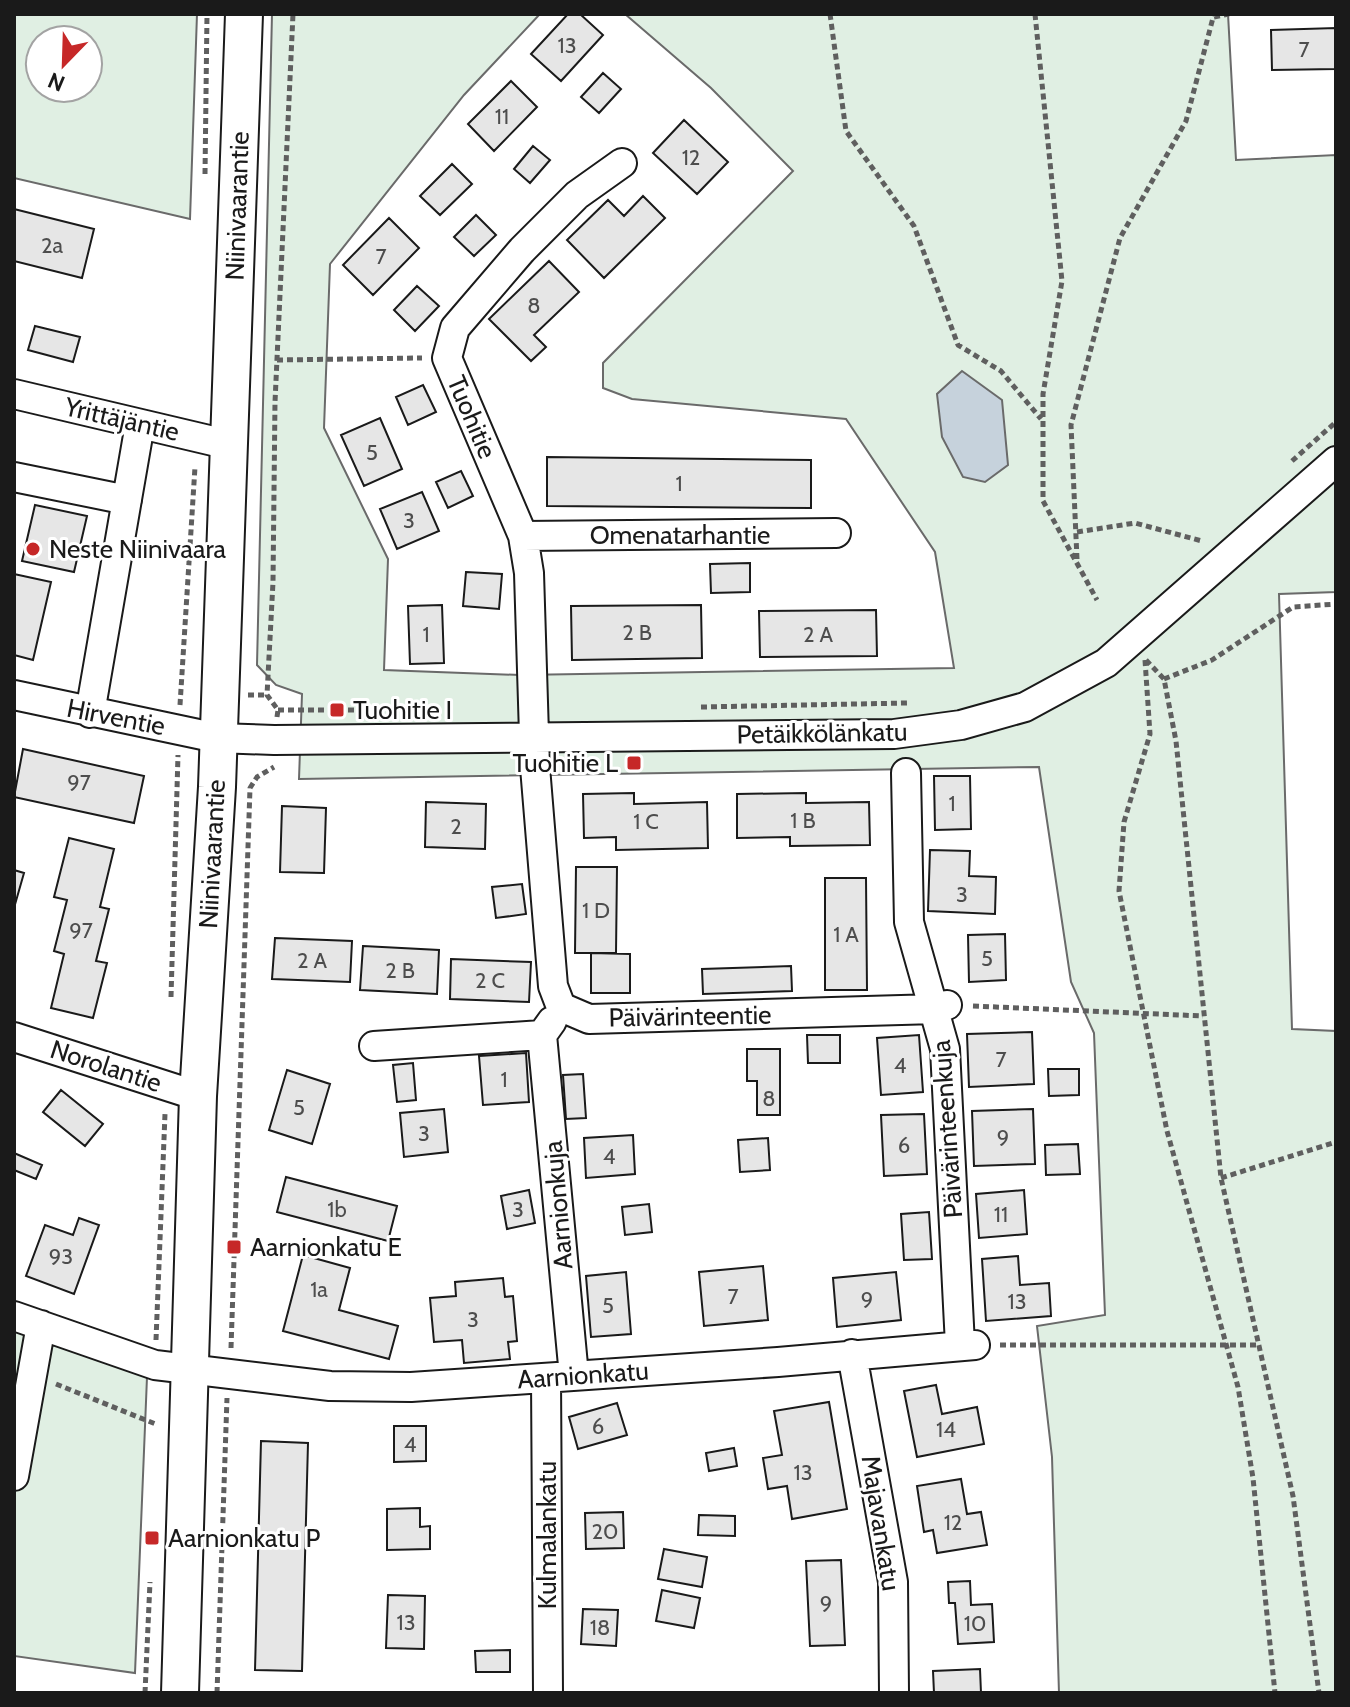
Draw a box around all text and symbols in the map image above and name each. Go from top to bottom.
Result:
north arrow [24,24,104,104]
house number: 13 [557,32,577,59]
house number: 7 [1298,36,1310,63]
text: N [44,66,69,97]
house number: 11 [495,103,509,130]
street label: Niinivaarantie [218,131,256,281]
house number: 12 [682,144,700,171]
house number: 2a [41,232,63,259]
house number: 7 [375,243,387,270]
house number: 8 [527,292,541,319]
street label: Tuohitie [440,371,504,463]
street label: Yrittäjäntie [61,390,182,448]
house number: 5 [366,439,378,466]
house number: 1 [675,470,683,497]
house number: 3 [403,507,415,534]
street label: Omenatarhantie [590,519,770,551]
place label: Neste Niinivaara [49,533,227,565]
marker: Neste Niinivaara [24,540,42,558]
house number: 2 B [622,619,652,646]
house number: 1 [422,621,430,648]
house number: 2 A [803,621,833,648]
street label: Hirventie [64,692,168,742]
place label: Tuohitie I [353,694,452,726]
marker: Tuohitie I [328,701,346,719]
street label: Petäikkölänkatu [736,716,908,750]
place label: Tuohitie L [512,747,618,779]
marker: Tuohitie L [625,754,643,772]
house number: 97 [67,769,91,796]
street label: Niinivaarantie [192,779,232,929]
house number: 1 [948,790,956,817]
house number: 1 B [790,807,816,834]
house number: 1 C [633,808,659,835]
house number: 2 [450,813,462,840]
house number: 3 [956,881,968,908]
house number: 1 D [582,897,610,924]
house number: 97 [69,917,93,944]
house number: 1 A [833,921,859,948]
house number: 5 [981,945,993,972]
house number: 2 A [297,947,327,974]
house number: 2 B [385,957,415,984]
house number: 2 C [475,967,505,994]
street label: Päivärinteentie [608,999,772,1033]
street label: Norolantie [46,1033,166,1099]
street label: Päivärinteenkuja [925,1038,969,1219]
house number: 7 [995,1046,1007,1073]
house number: 4 [894,1052,907,1079]
house number: 1 [500,1066,508,1093]
house number: 8 [762,1085,776,1112]
house number: 5 [293,1094,305,1121]
house number: 3 [418,1120,430,1147]
house number: 9 [997,1124,1009,1151]
house number: 6 [898,1132,910,1159]
street label: Aarnionkuja [536,1139,580,1271]
house number: 4 [603,1143,616,1170]
house number: 1b [327,1196,347,1223]
house number: 3 [512,1196,524,1223]
house number: 11 [994,1201,1008,1228]
place label: Aarnionkatu E [250,1231,402,1263]
marker: Aarnionkatu E [225,1238,243,1256]
house number: 93 [49,1243,73,1270]
house number: 1a [310,1276,328,1303]
house number: 7 [727,1283,739,1310]
house number: 9 [861,1286,873,1313]
house number: 13 [1007,1288,1027,1315]
house number: 5 [602,1292,614,1319]
house number: 3 [467,1306,479,1333]
street label: Aarnionkatu [516,1354,650,1396]
house number: 6 [592,1413,604,1440]
house number: 14 [936,1416,956,1443]
house number: 4 [404,1431,417,1458]
street label: Majavankatu [855,1453,907,1593]
house number: 13 [793,1459,813,1486]
street label: Kulmalankatu [531,1461,563,1609]
house number: 12 [944,1509,962,1536]
house number: 20 [592,1518,618,1545]
place label: Aarnionkatu P [168,1522,321,1554]
marker: Aarnionkatu P [143,1529,161,1547]
house number: 9 [820,1590,832,1617]
house number: 13 [396,1609,416,1636]
house number: 10 [964,1610,986,1637]
house number: 18 [590,1614,610,1641]

